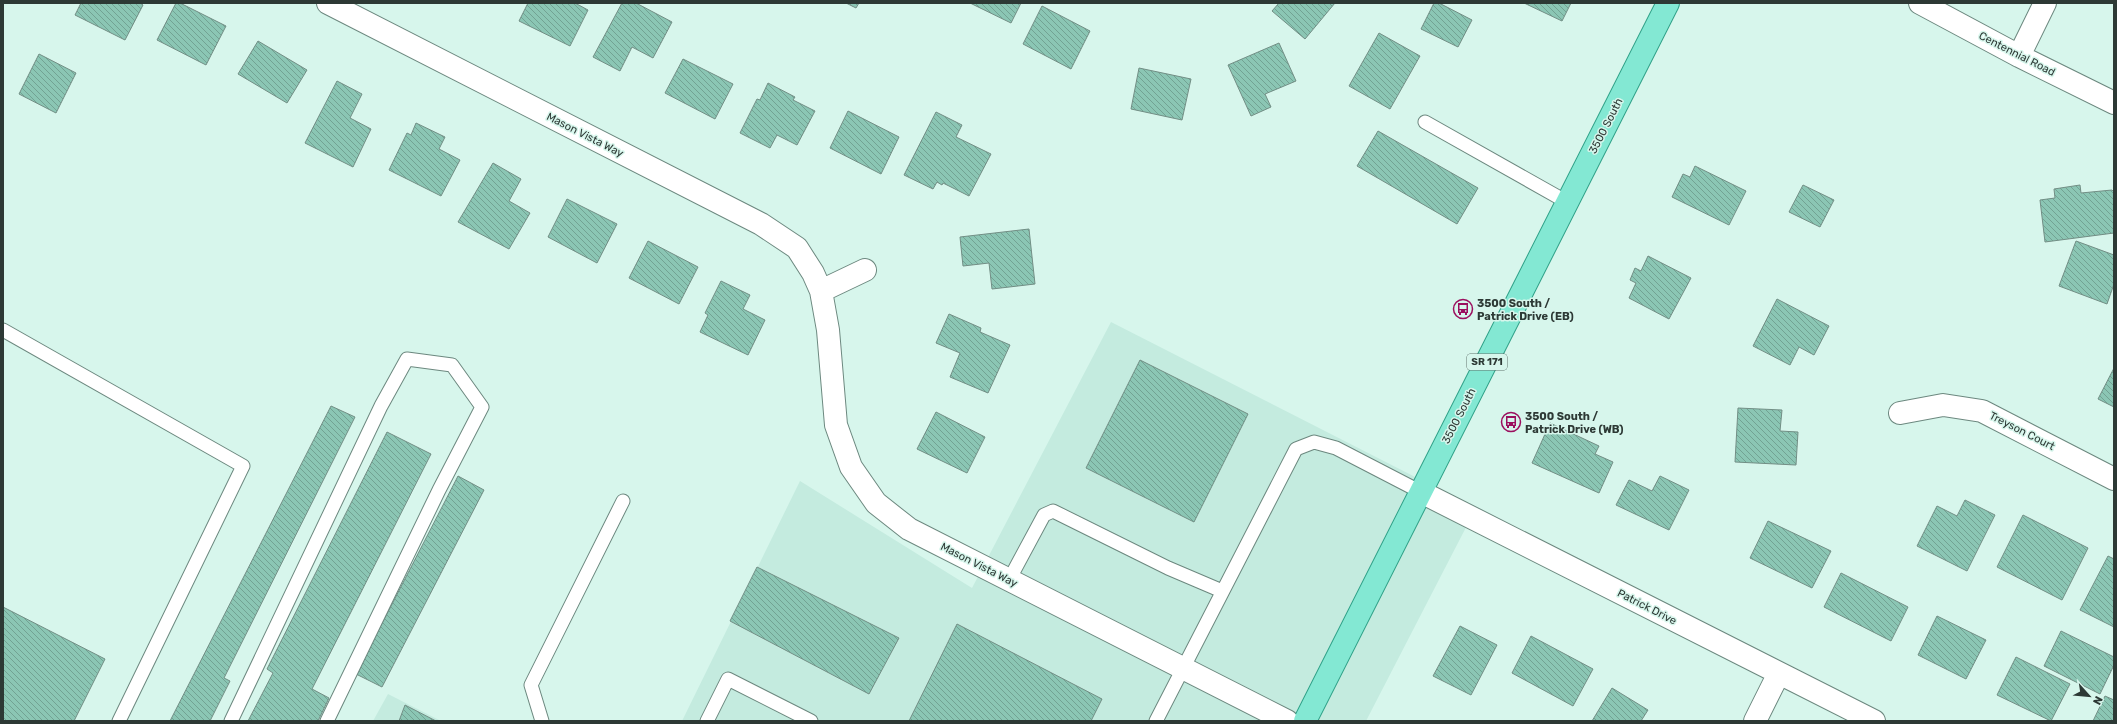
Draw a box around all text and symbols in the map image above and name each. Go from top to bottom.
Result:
street label: Centennial Road [1977,29,2057,79]
street label: 3500 South [1586,96,1626,156]
street label: Mason Vista Way [544,110,626,160]
place label: 3500 South / Patrick Drive (EB) [1477,297,1574,323]
bus stop icon: 3500 South / Patrick Drive (EB) [1452,298,1474,320]
road number: SR 171 [1467,354,1507,370]
street label: 3500 South [1439,386,1479,446]
street label: Treyson Court [1987,409,2057,453]
place label: 3500 South / Patrick Drive (WB) [1525,410,1624,436]
bus stop icon: 3500 South / Patrick Drive (WB) [1500,411,1522,433]
street label: Mason Vista Way [938,540,1020,590]
street label: Patrick Drive [1615,586,1679,628]
north arrow [2069,676,2109,716]
text: N [2090,694,2105,707]

